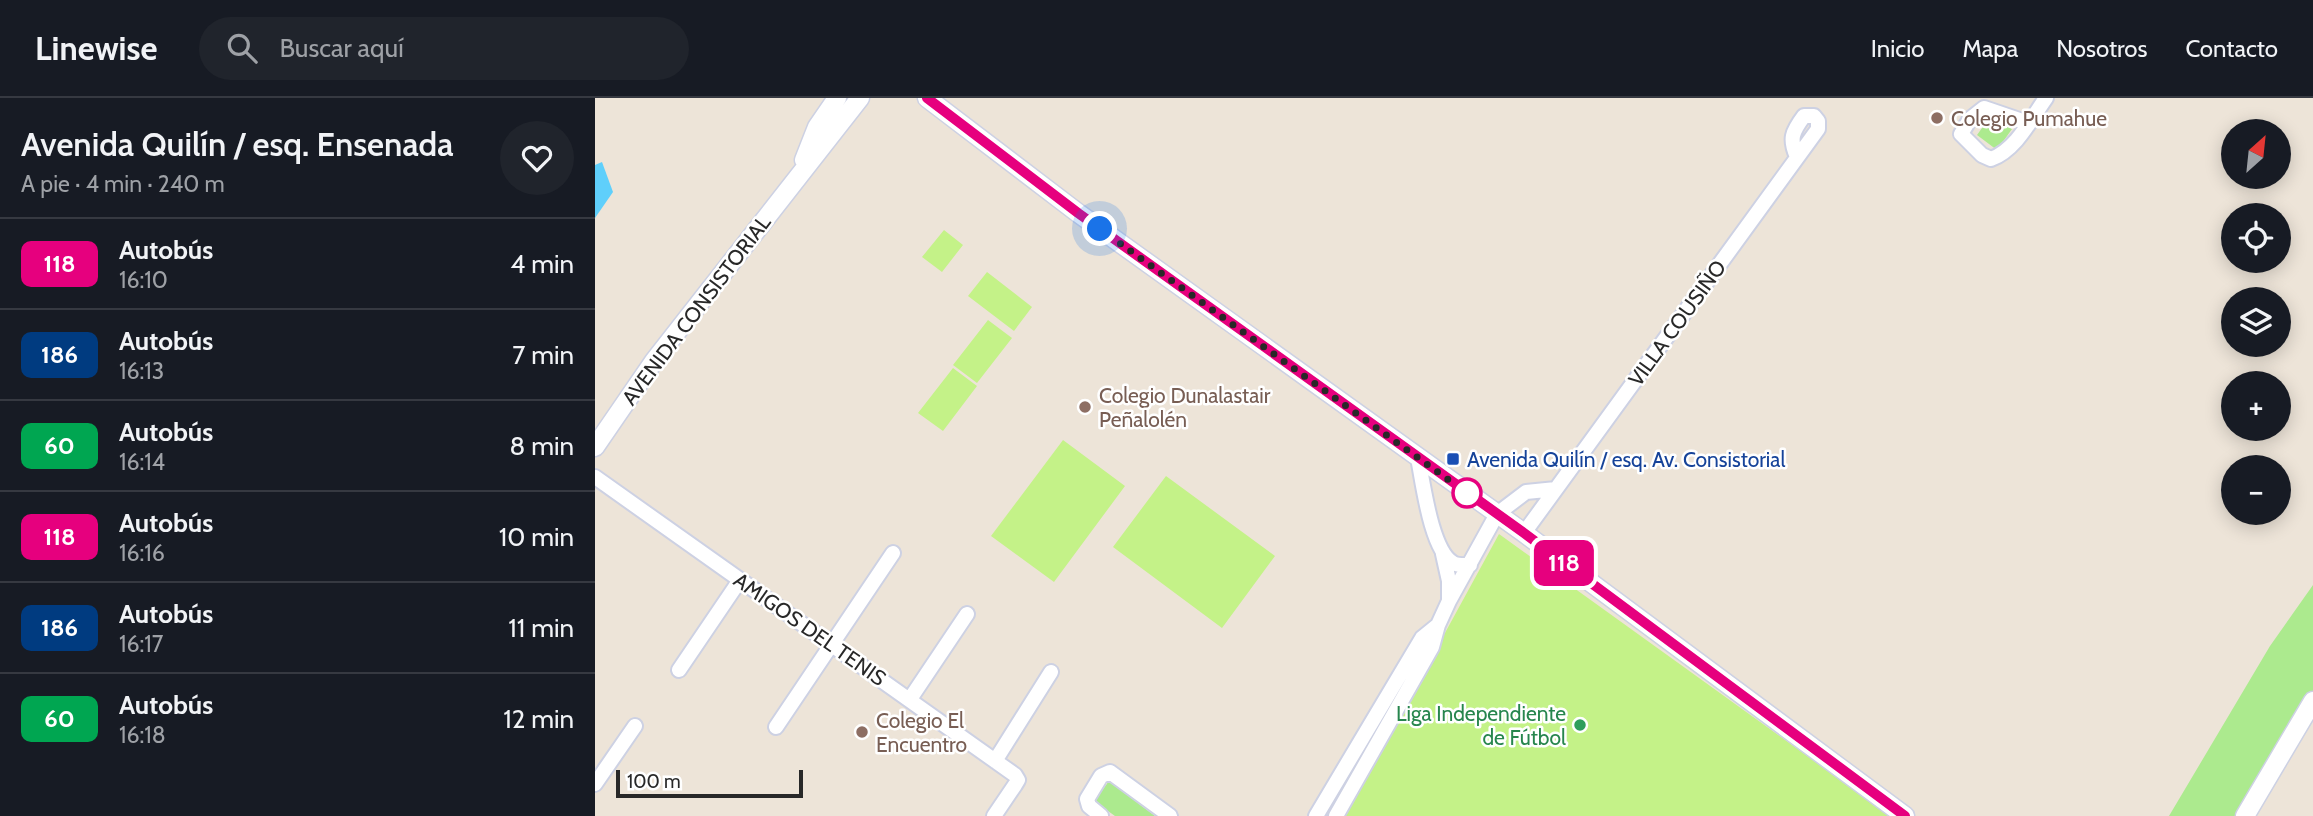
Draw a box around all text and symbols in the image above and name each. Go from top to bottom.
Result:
search box [199,17,689,80]
text: Linewise [35,28,157,68]
icon: search [223,29,261,67]
text: Buscar aquí [279,32,404,64]
text: Inicio [1871,34,1924,63]
text: Mapa [1962,34,2018,63]
text: Nosotros [2056,34,2147,63]
text: Contacto [2185,34,2278,63]
place label: Colegio Pumahue [1951,106,2107,131]
marker: Colegio Pumahue [1929,110,1945,126]
north arrow [2221,119,2291,189]
map controls [2221,119,2291,525]
button: heart [500,121,574,195]
text: Avenida Quilín / esq. Ensenada [21,124,453,164]
text: A pie · 4 min · 240 m [21,170,225,198]
button: locate [2221,203,2291,273]
street label: AVENIDA CONSISTORIAL [617,210,776,410]
your location [1082,211,1117,246]
text: Autobús [119,234,213,266]
text: 4 min [510,248,574,280]
text: 118 [43,249,76,278]
street label: VILLA COUSIÑO [1622,255,1731,391]
text: 16:10 [119,266,168,294]
button: layers [2221,287,2291,357]
text: Autobús [119,325,213,357]
text: 7 min [512,339,574,371]
text: 186 [41,340,78,369]
text: 16:13 [119,357,164,385]
button: + [2221,371,2291,441]
place label: Colegio Dunalastair Peñalolén [1099,383,1271,432]
marker: Colegio Dunalastair Peñalolén [1077,399,1093,415]
text: Autobús [119,416,213,448]
text: 8 min [510,430,574,462]
text: 60 [44,431,75,460]
place label: Avenida Quilín / esq. Av. Consistorial [1467,447,1785,472]
text: 16:14 [119,448,165,476]
marker: Avenida Quilín / esq. Av. Consistorial [1445,451,1461,467]
button: − [2221,455,2291,525]
unlabelled marker [1452,478,1482,508]
text: Autobús [119,507,213,539]
text: 10 min [499,521,574,553]
text: 118 [43,522,76,551]
text: 16:16 [119,539,165,567]
line badge: 118 [1524,540,1604,586]
text: 118 [1548,548,1580,577]
street label: AMIGOS DEL TENIS [729,567,891,691]
text: Autobús [119,598,213,630]
text: 11 min [508,612,574,644]
text: 186 [41,613,78,642]
text: 16:17 [119,630,163,658]
text: Autobús [119,689,213,721]
place label: Liga Independiente de Fútbol [1396,701,1566,750]
text: 12 min [503,703,574,735]
text: 60 [44,704,75,733]
place label: Colegio El Encuentro [876,708,967,757]
marker: Liga Independiente de Fútbol [1572,717,1588,733]
text: 16:18 [119,721,166,749]
marker: Colegio El Encuentro [854,724,870,740]
scale bar [616,767,803,799]
text: 100 m [627,770,681,793]

